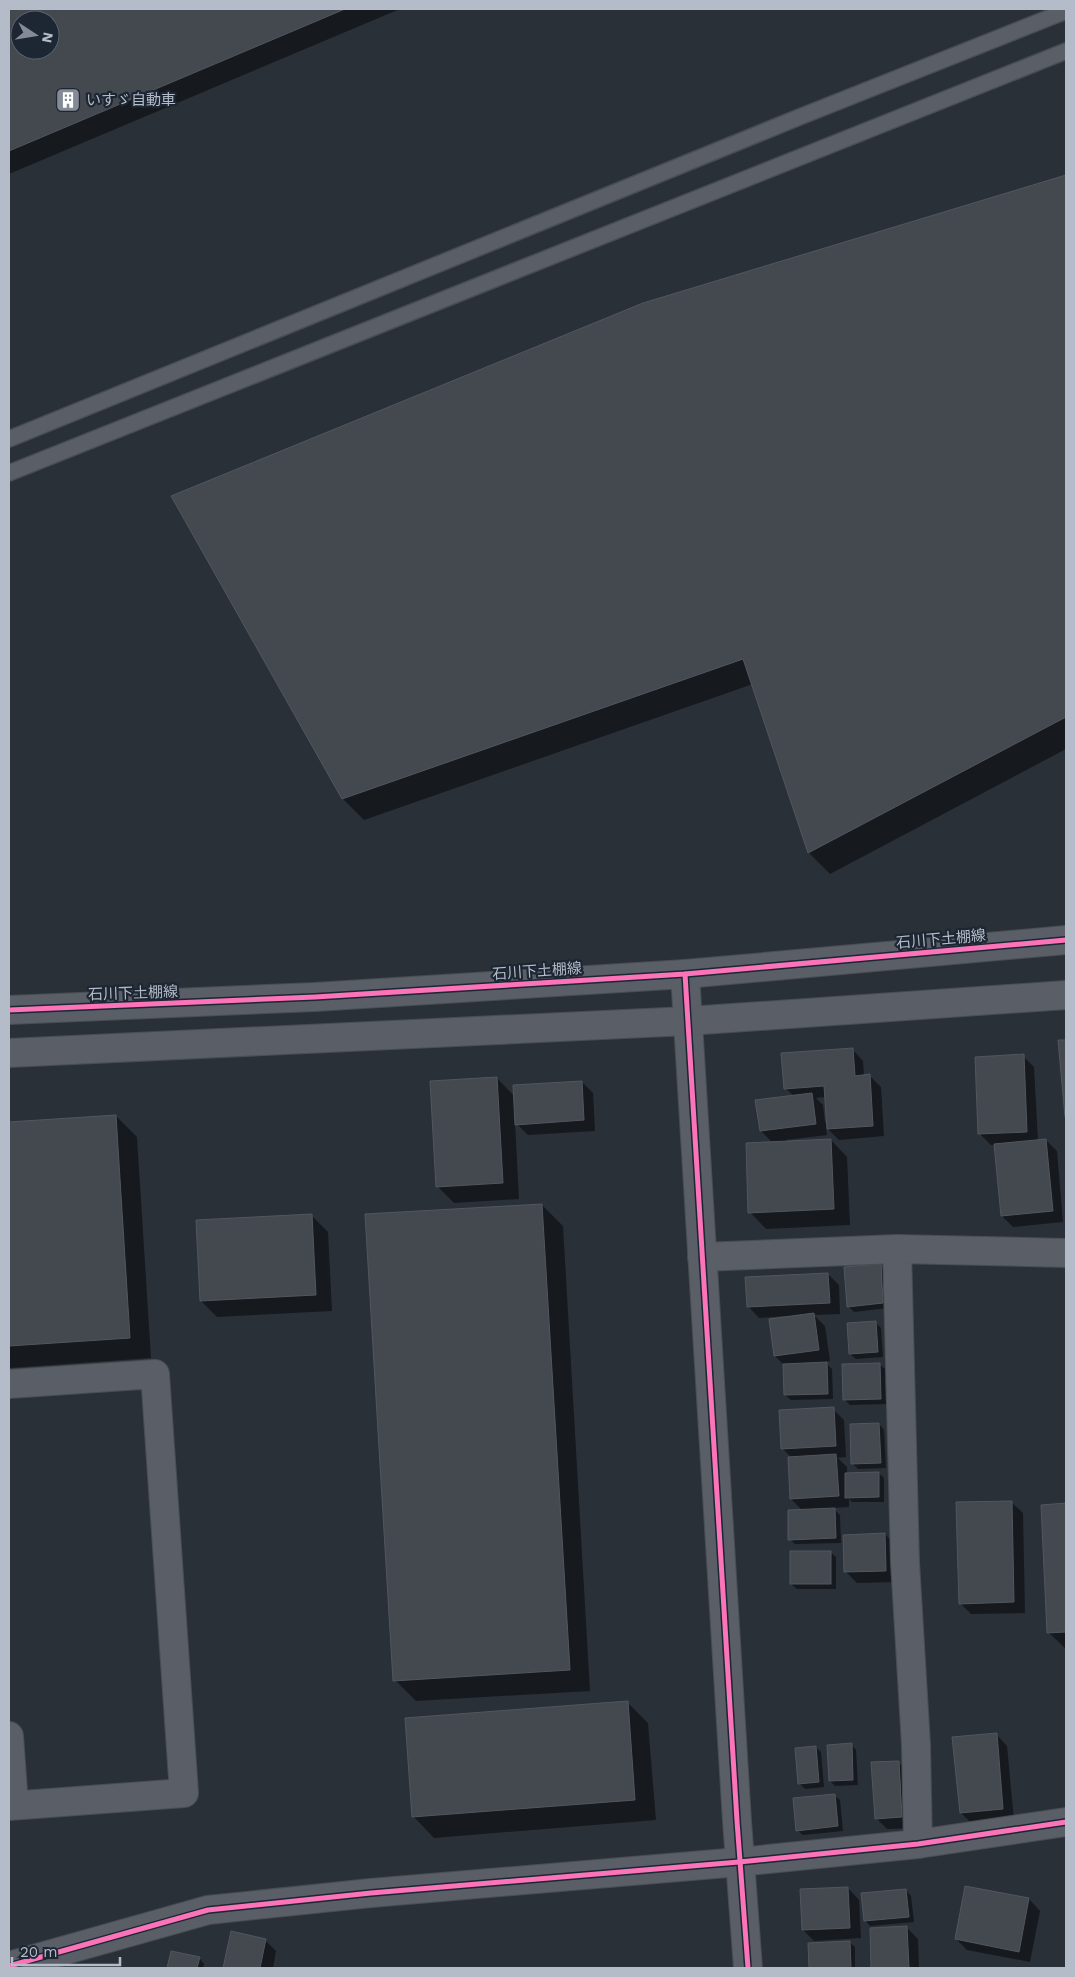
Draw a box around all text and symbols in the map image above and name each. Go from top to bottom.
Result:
north arrow [10,10,60,60]
text: N [39,31,57,44]
building icon: いすゞ自動車 [55,87,81,113]
place label: いすゞ自動車 [86,91,176,109]
street label: 石川下土棚線 [895,926,987,952]
street label: 石川下土棚線 [491,959,583,983]
street label: 石川下土棚線 [88,982,178,1004]
scale bar [12,1934,120,1966]
text: 20 m [20,1943,58,1961]

